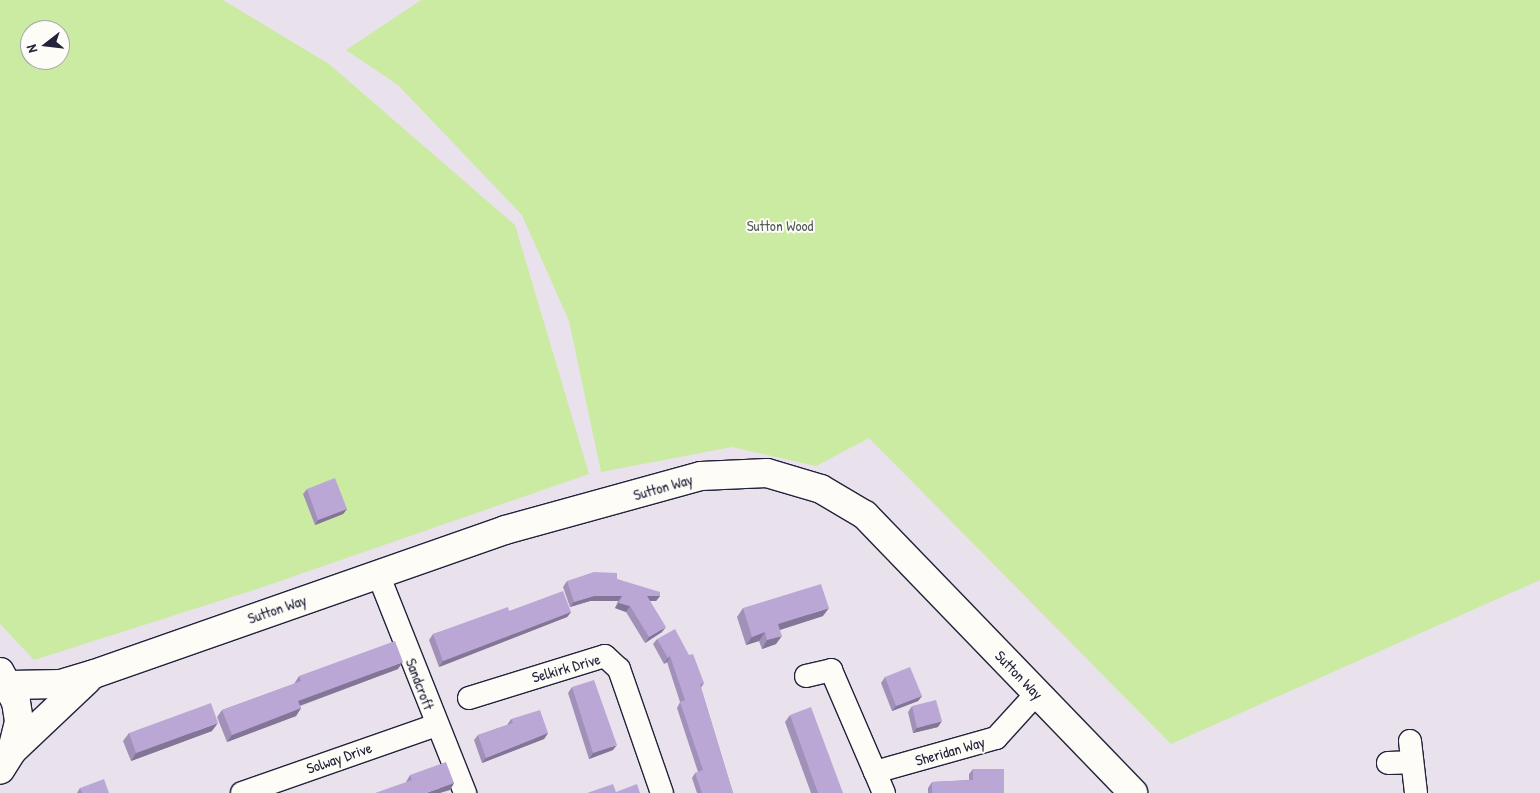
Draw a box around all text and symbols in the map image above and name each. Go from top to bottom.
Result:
north arrow [20,20,70,70]
text: N [21,43,41,55]
park label: Sutton Wood [747,217,813,235]
street label: Sutton Way [631,470,695,504]
street label: Sutton Way [245,591,309,627]
street label: Sutton Way [991,647,1047,703]
street label: Selkirk Drive [530,650,602,686]
street label: Sandcroft [402,656,438,712]
street label: Sheridan Way [913,732,987,770]
street label: Solway Drive [304,738,374,778]

